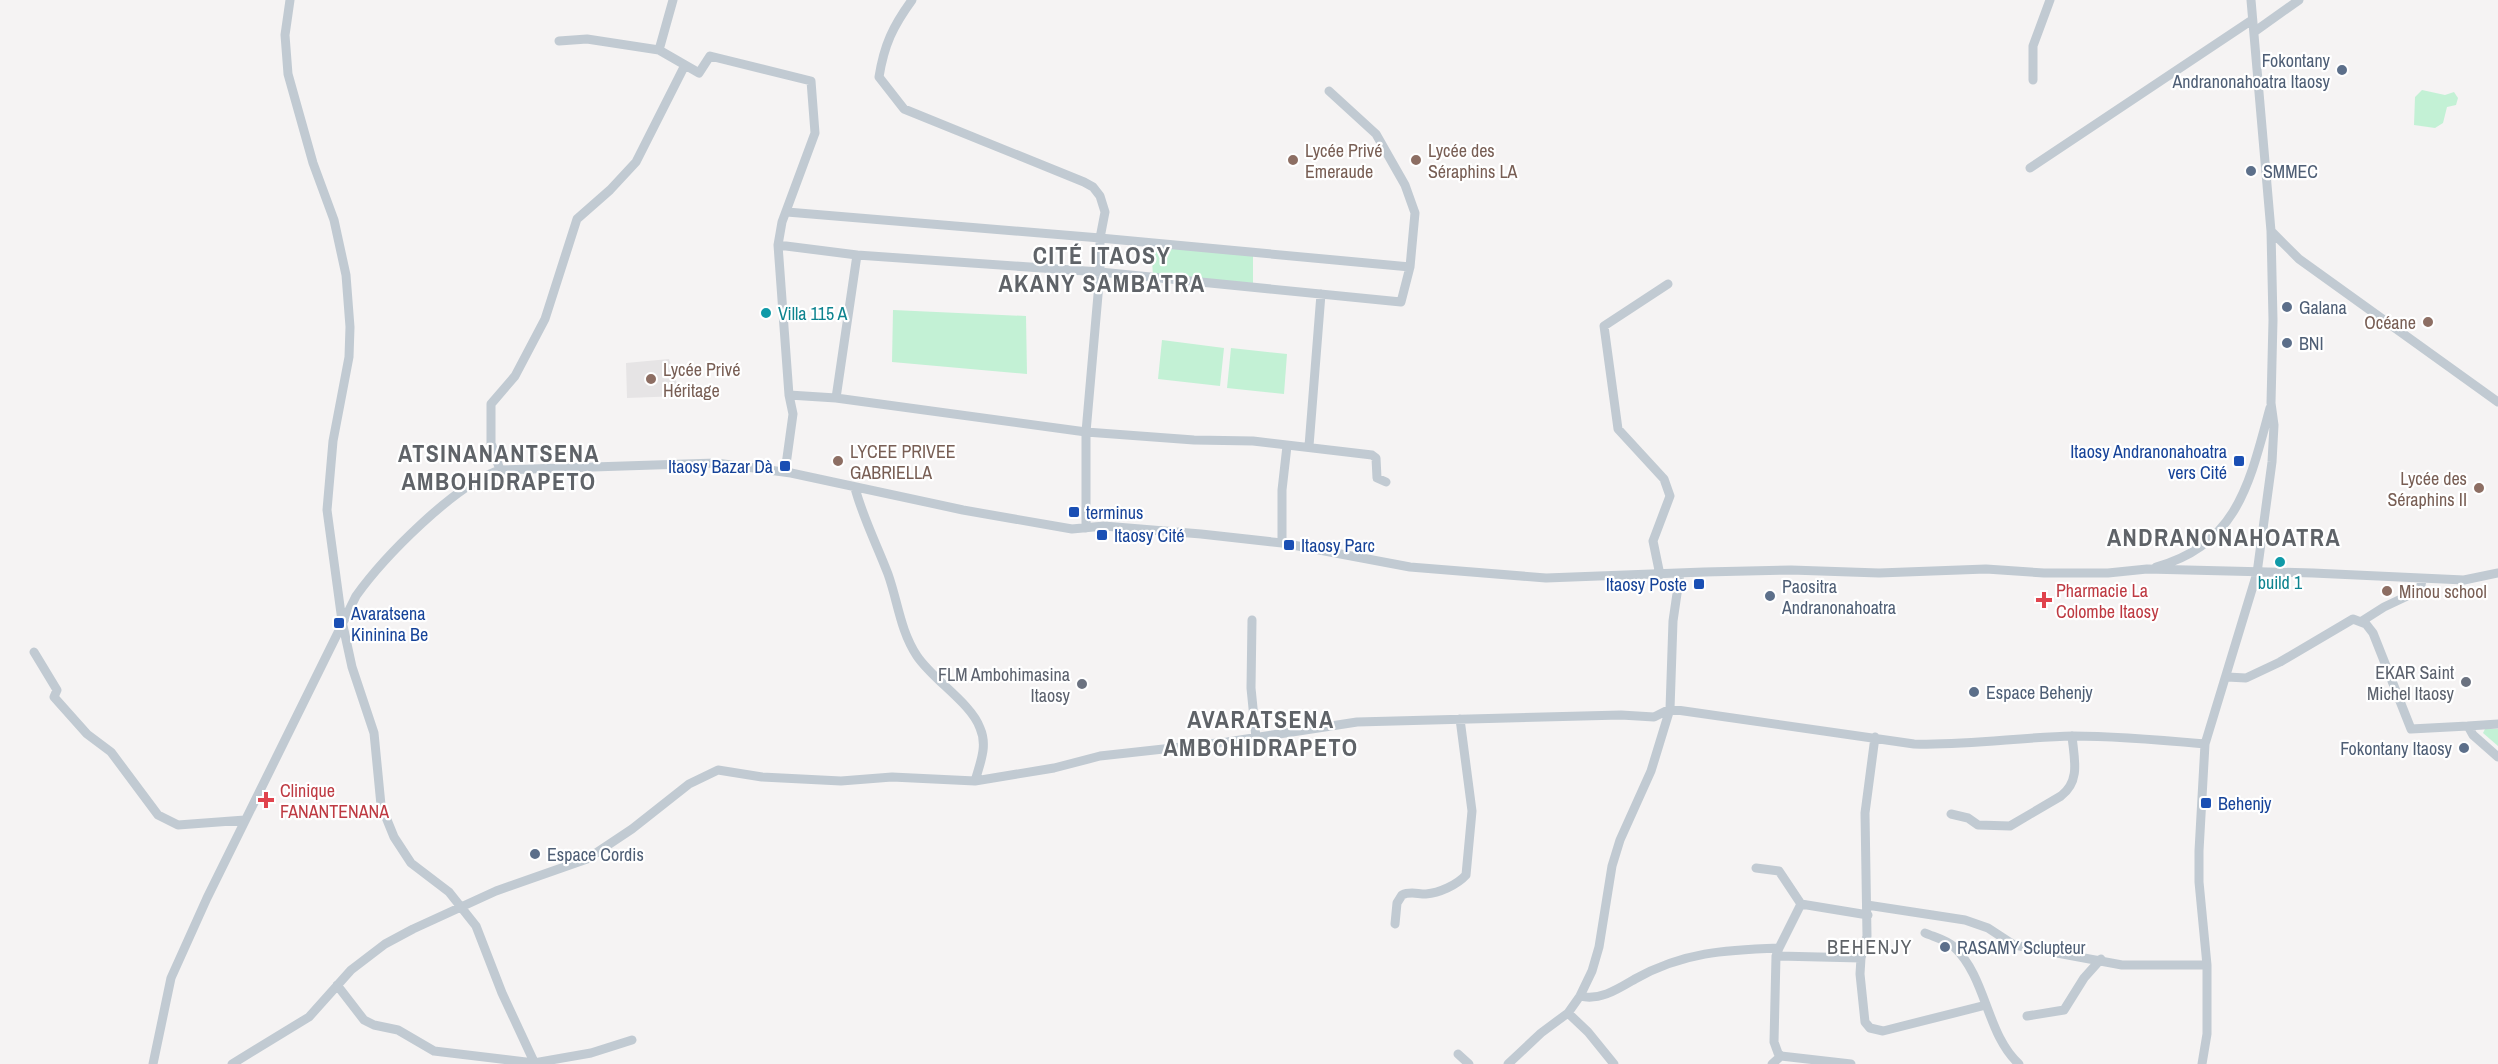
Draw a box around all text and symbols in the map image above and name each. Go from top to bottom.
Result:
place label: Fokontany Andranonahoatra Itaosy [2171,48,2331,94]
marker: Fokontany Andranonahoatra Itaosy [2335,63,2349,77]
place label: Lycée Privé Emeraude [1305,138,1382,184]
place label: Lycée des Séraphins LA [1428,138,1518,184]
marker: Lycée Privé Emeraude [1286,153,1300,167]
marker: Lycée des Séraphins LA [1409,153,1423,167]
place label: SMMEC [2263,159,2318,184]
marker: SMMEC [2244,164,2258,178]
district label: CITÉ ITAOSY AKANY SAMBATRA [998,239,1206,299]
place label: Galana [2299,295,2347,320]
marker: Galana [2280,300,2294,314]
place label: Villa 115 A [778,301,847,326]
marker: Villa 115 A [759,306,773,320]
place label: Océane [2364,310,2416,335]
marker: Océane [2421,315,2435,329]
place label: BNI [2299,331,2324,356]
marker: BNI [2280,336,2294,350]
place label: Lycée Privé Héritage [663,357,740,403]
marker: Lycée Privé Héritage [644,372,658,386]
district label: ATSINANANTSENA AMBOHIDRAPETO [398,437,600,497]
place label: LYCEE PRIVEE GABRIELLA [850,439,956,485]
place label: Itaosy Andranonahoatra vers Cité [2070,439,2227,485]
place label: Itaosy Bazar Dà [668,454,773,479]
marker: LYCEE PRIVEE GABRIELLA [831,454,845,468]
marker: Itaosy Andranonahoatra vers Cité [2232,454,2246,468]
marker: Itaosy Bazar Dà [778,459,792,473]
place label: Lycée des Séraphins II [2387,466,2467,512]
marker: Lycée des Séraphins II [2472,481,2486,495]
place label: terminus [1086,500,1143,525]
marker: terminus [1067,505,1081,519]
district label: ANDRANONAHOATRA [2107,521,2341,553]
place label: Itaosy Cité [1114,523,1185,548]
marker: Itaosy Cité [1095,528,1109,542]
place label: Itaosy Parc [1301,533,1375,558]
marker: Itaosy Parc [1282,538,1296,552]
marker: build 1 [2273,555,2287,569]
place label: build 1 [2258,570,2303,595]
place label: Itaosy Poste [1606,572,1687,597]
place label: Paositra Andranonahoatra [1781,574,1896,620]
marker: Itaosy Poste [1692,577,1706,591]
place label: Pharmacie La Colombe Itaosy [2056,578,2159,624]
place label: Minou school [2399,579,2487,604]
marker: Minou school [2380,584,2394,598]
marker: Paositra Andranonahoatra [1763,589,1777,603]
marker: Pharmacie La Colombe Itaosy [2037,593,2051,607]
place label: Avaratsena Kininina Be [350,601,428,647]
marker: Avaratsena Kininina Be [332,616,346,630]
place label: EKAR Saint Michel Itaosy [2367,660,2455,706]
place label: FLM Ambohimasina Itaosy [938,662,1071,708]
marker: EKAR Saint Michel Itaosy [2459,675,2473,689]
marker: FLM Ambohimasina Itaosy [1075,677,1089,691]
place label: Espace Behenjy [1986,680,2093,705]
marker: Espace Behenjy [1967,685,1981,699]
district label: AVARATSENA AMBOHIDRAPETO [1163,703,1359,763]
place label: Fokontany Itaosy [2340,736,2453,761]
marker: Fokontany Itaosy [2457,741,2471,755]
place label: Clinique FANANTENANA [280,778,389,824]
marker: Clinique FANANTENANA [257,791,275,809]
place label: Behenjy [2218,791,2272,816]
marker: Behenjy [2199,796,2213,810]
place label: Espace Cordis [547,842,644,867]
marker: Espace Cordis [528,847,542,861]
district label: BEHENJY [1827,933,1913,960]
place label: RASAMY Sclupteur [1957,935,2086,960]
marker: RASAMY Sclupteur [1938,940,1952,954]

